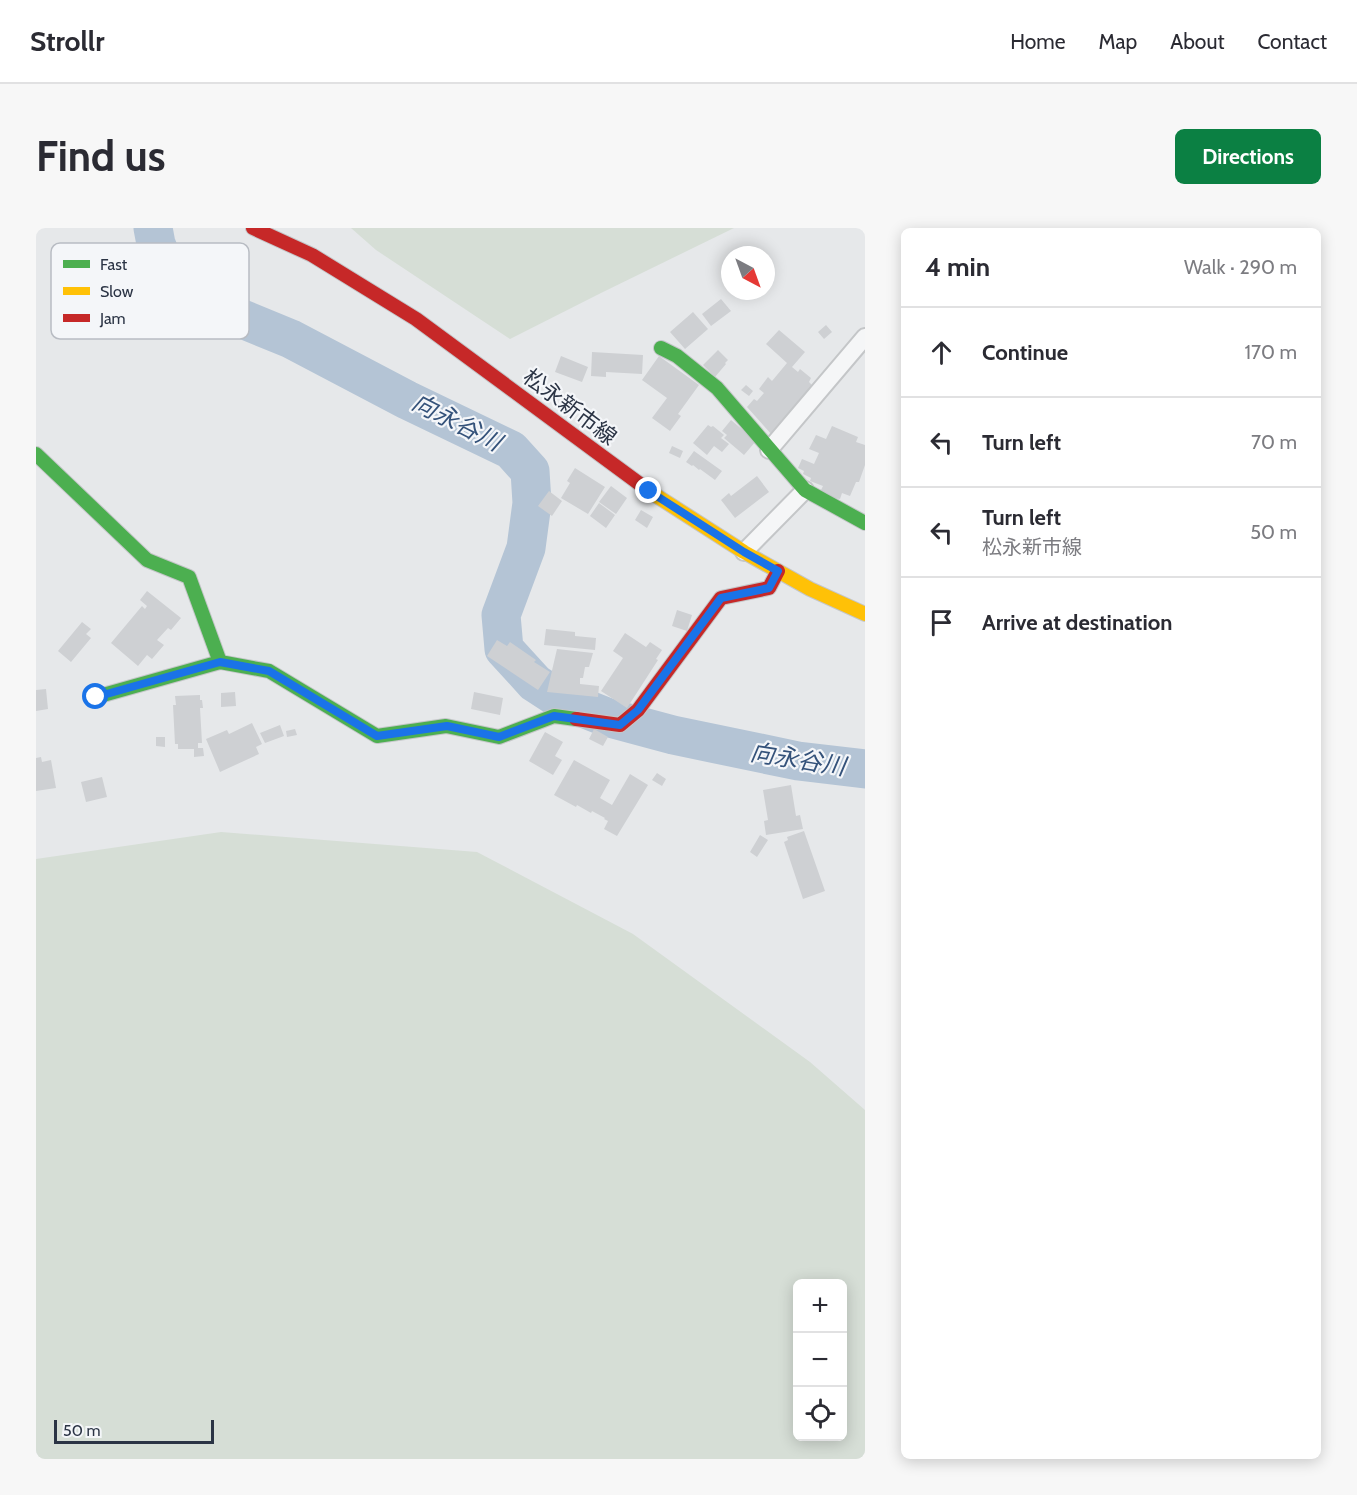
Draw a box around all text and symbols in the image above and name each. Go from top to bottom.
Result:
text: Strollr [30,24,104,58]
text: Home [1010,29,1066,54]
text: Map [1099,29,1137,54]
text: About [1170,29,1224,54]
text: Contact [1257,29,1327,54]
button: Directions [1175,129,1321,184]
text: Find us [36,130,165,182]
legend [51,243,249,339]
north arrow [721,246,775,300]
text: 4 min [925,251,990,283]
text: Fast [100,255,128,274]
text: Walk · 290 m [1184,255,1297,279]
text: Slow [100,282,134,301]
text: Jam [99,309,126,328]
icon: ahead [925,336,958,369]
text: Continue [982,339,1068,366]
text: 170 m [1245,340,1297,364]
street label: 松永新市線 [518,363,622,451]
water label: 向永谷川 [408,387,509,458]
icon: left [925,426,958,459]
text: Turn left [982,429,1061,456]
text: 70 m [1251,430,1297,454]
route end [635,477,661,503]
text: Turn left [982,504,1061,531]
icon: left [925,516,958,549]
text: 50 m [1250,520,1297,544]
text: 松永新市線 [982,535,1082,559]
icon: arrive [925,606,958,639]
text: Arrive at destination [982,609,1172,636]
route start [82,683,108,709]
water label: 向永谷川 [748,737,851,781]
map controls [793,1279,847,1441]
button: + [793,1279,847,1333]
button: − [793,1333,847,1387]
button: locate [793,1387,847,1441]
scale bar [54,1417,214,1444]
text: 50 m [63,1421,100,1440]

